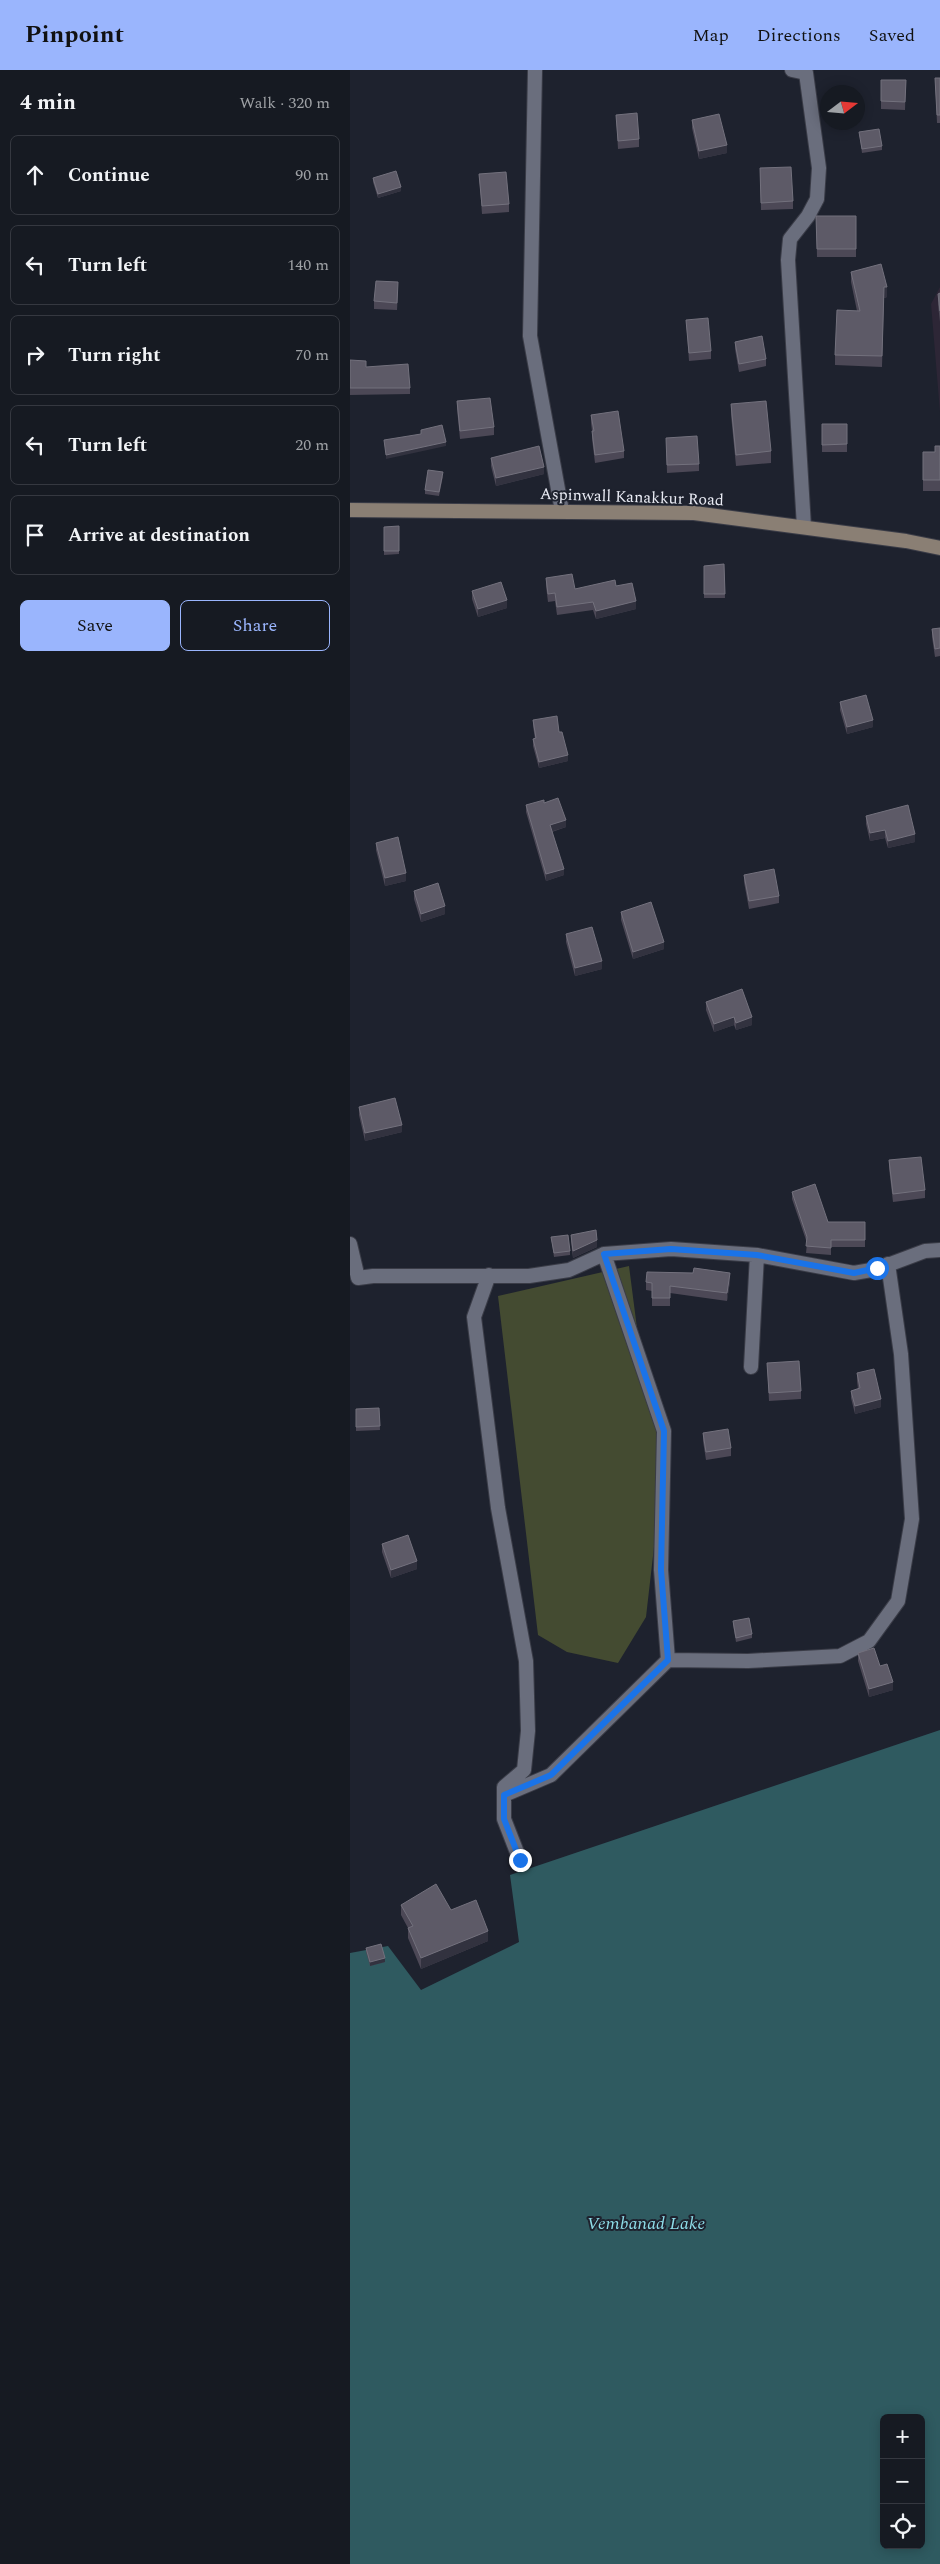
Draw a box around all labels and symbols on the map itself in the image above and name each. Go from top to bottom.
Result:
north arrow [820,85,865,130]
street label: Aspinwall Kanakkur Road [540,482,724,512]
route start [866,1257,889,1280]
route end [509,1849,532,1872]
water label: Vembanad Lake [587,2210,705,2237]

